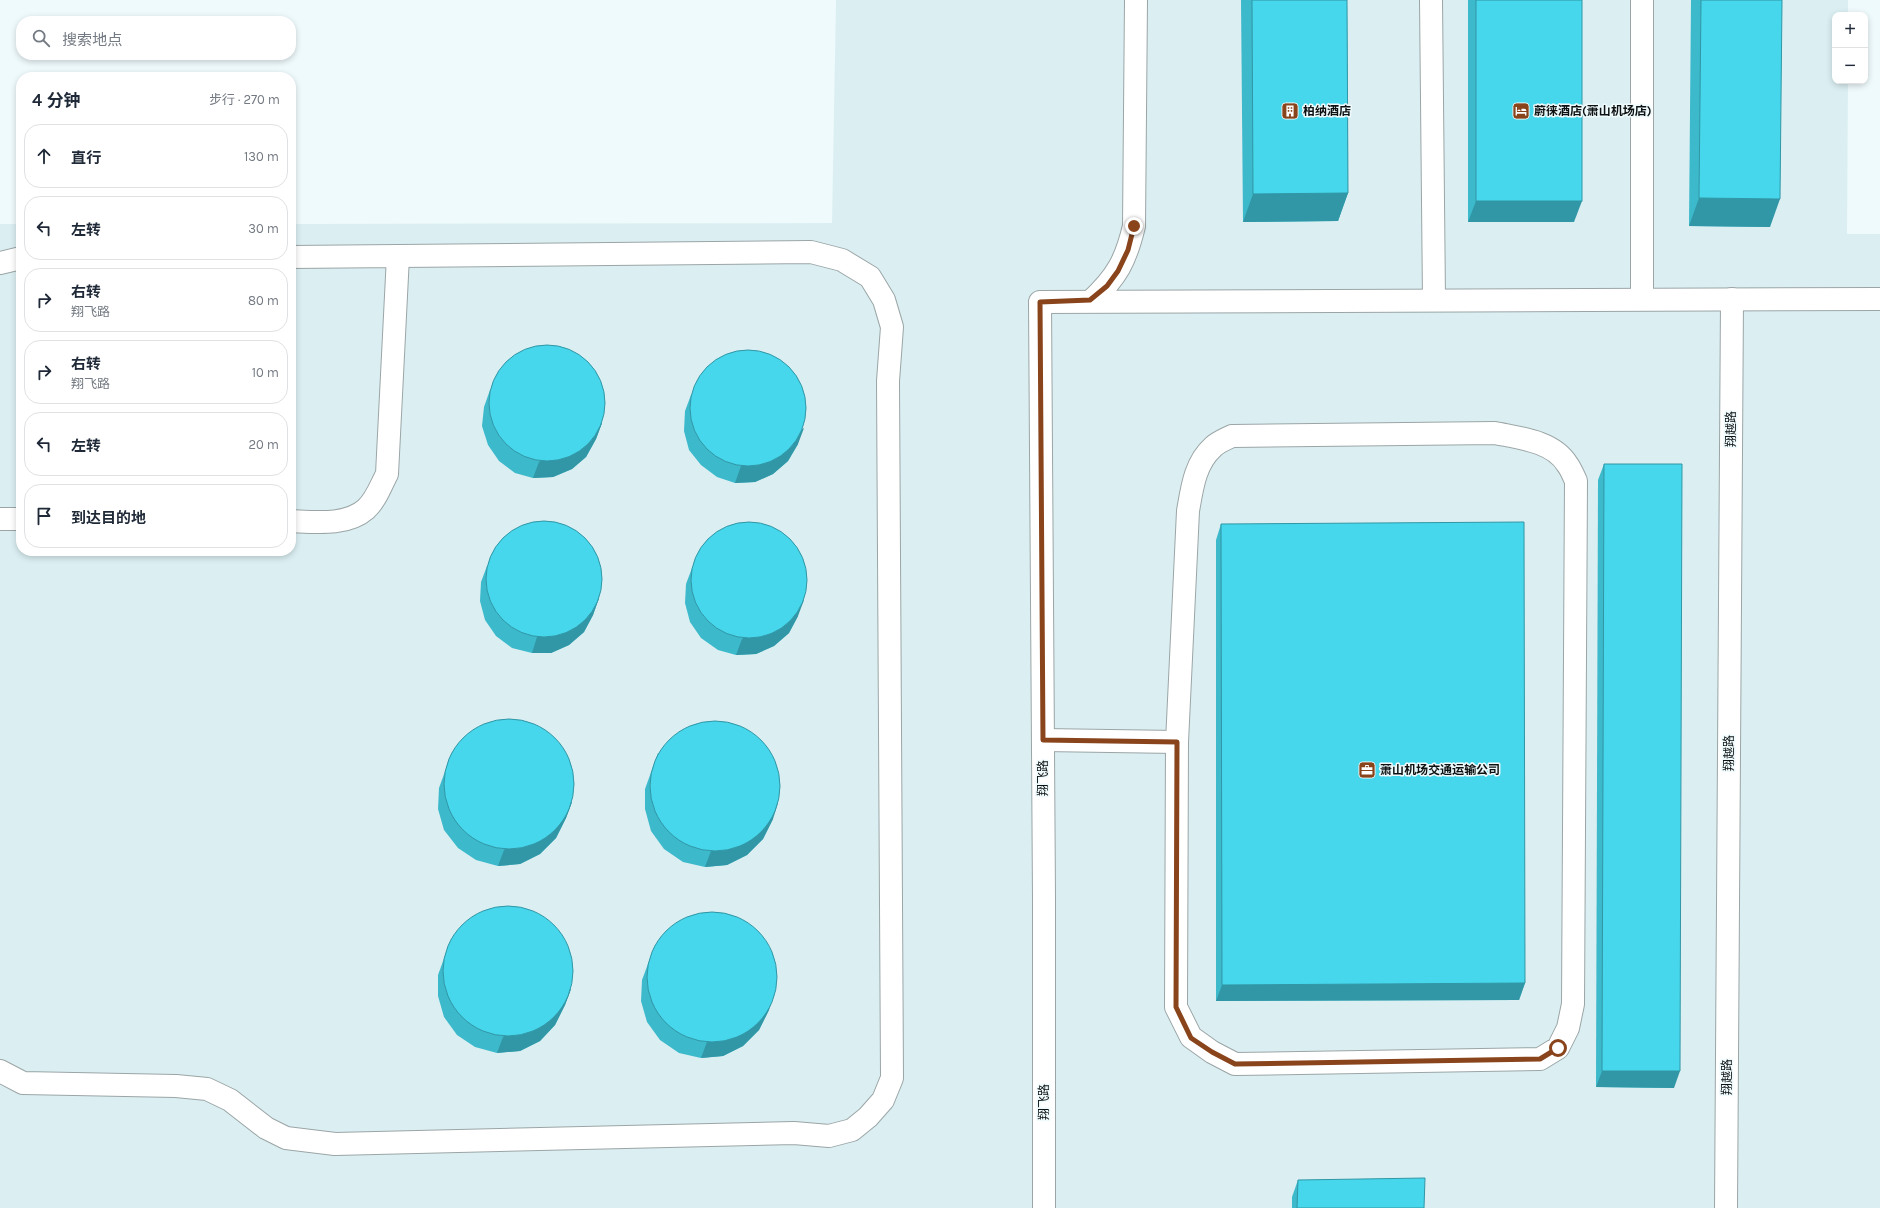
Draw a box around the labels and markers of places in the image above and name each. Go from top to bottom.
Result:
building icon: 柏纳酒店 [1280,101,1300,121]
hotel icon: 蔚徕酒店(萧山机场店) [1511,101,1531,121]
place label: 柏纳酒店 [1303,104,1351,118]
place label: 蔚徕酒店(萧山机场店) [1534,104,1652,118]
office icon: 萧山机场交通运输公司 [1357,760,1377,780]
place label: 萧山机场交通运输公司 [1380,763,1500,777]

